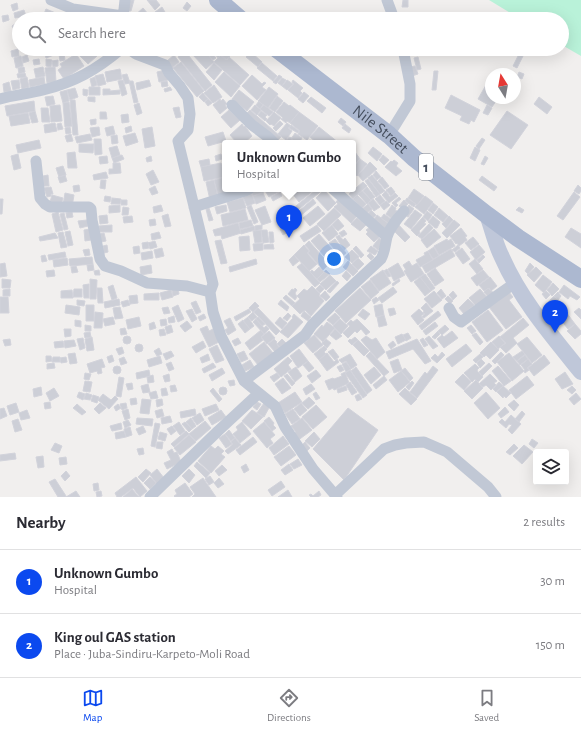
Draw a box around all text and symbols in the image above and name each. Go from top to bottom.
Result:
search box [12,12,569,56]
icon: search [26,23,48,45]
text: Search here [58,26,126,41]
north arrow [485,68,521,104]
street label: Nile Street [350,102,411,156]
popup [222,140,356,192]
text: Unknown Gumbo [237,150,341,165]
road number: 1 [419,154,433,180]
text: Hospital [237,168,280,181]
pin: 1 [276,205,302,238]
your location [324,249,344,269]
pin: 2 [542,300,568,333]
map controls [533,449,569,485]
button: layers [533,449,569,485]
text: Nearby [16,514,66,531]
text: 2 results [523,516,565,529]
text: Unknown Gumbo [54,566,158,581]
text: 1 [27,575,31,588]
text: 30 m [540,575,565,588]
text: Hospital [54,584,97,597]
text: King oul GAS station [54,630,176,645]
text: 2 [26,639,32,652]
text: 150 m [536,639,565,652]
text: Place · Juba-Sindiru-Karpeto-Moli Road [54,648,250,661]
tab: Map [82,687,104,724]
tab: Directions [267,687,311,724]
tab: Saved [474,687,499,724]

